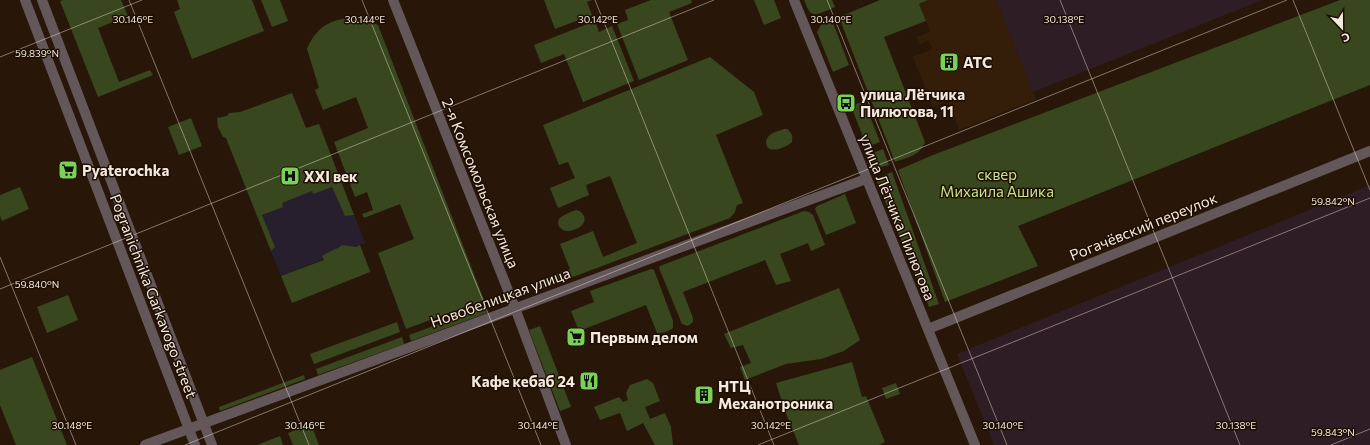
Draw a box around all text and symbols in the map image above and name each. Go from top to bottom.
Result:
north arrow [1322,8,1362,48]
text: 30.146°E [113,13,153,25]
text: 30.144°E [345,13,385,25]
text: 30.142°E [578,13,618,25]
text: 30.140°E [810,13,852,25]
text: 30.138°E [1044,13,1084,25]
text: С [1340,30,1352,45]
text: 59.839°N [15,47,59,59]
building icon: АТС [938,51,960,73]
place label: АТС [963,53,992,71]
place label: улица Лётчика Пилютова, 11 [860,85,965,120]
bus stop icon: улица Лётчика Пилютова, 11 [835,92,857,114]
street label: 2-я Комсомольская улица [439,95,523,271]
street label: улица Лётчика Пилютова [856,131,940,303]
supermarket icon: Pyaterochka [57,159,79,181]
place label: Pyaterochka [82,161,169,179]
hospital icon: XXI век [279,165,301,187]
park label: сквер Михаила Ашика [940,165,1054,200]
place label: XXI век [304,167,358,185]
street label: Рогачёвский переулок [1067,188,1219,264]
street label: Pogranichnika Garkavogo street [107,191,201,401]
text: 59.842°N [1311,195,1355,207]
street label: Новобелицкая улица [428,263,572,331]
text: 59.840°N [15,278,59,290]
supermarket icon: Первым делом [565,326,587,348]
place label: Первым делом [590,328,698,346]
restaurant icon: Кафе кебаб 24 [578,370,600,392]
place label: Кафе кебаб 24 [471,372,575,390]
place label: НТЦ Механотроника [718,377,833,412]
building icon: НТЦ Механотроника [693,384,715,406]
text: 30.148°E [52,419,92,431]
text: 30.146°E [285,419,325,431]
text: 30.144°E [518,419,558,431]
text: 30.142°E [751,419,791,431]
text: 30.140°E [982,419,1024,431]
text: 30.138°E [1216,419,1256,431]
text: 59.843°N [1311,426,1355,438]

